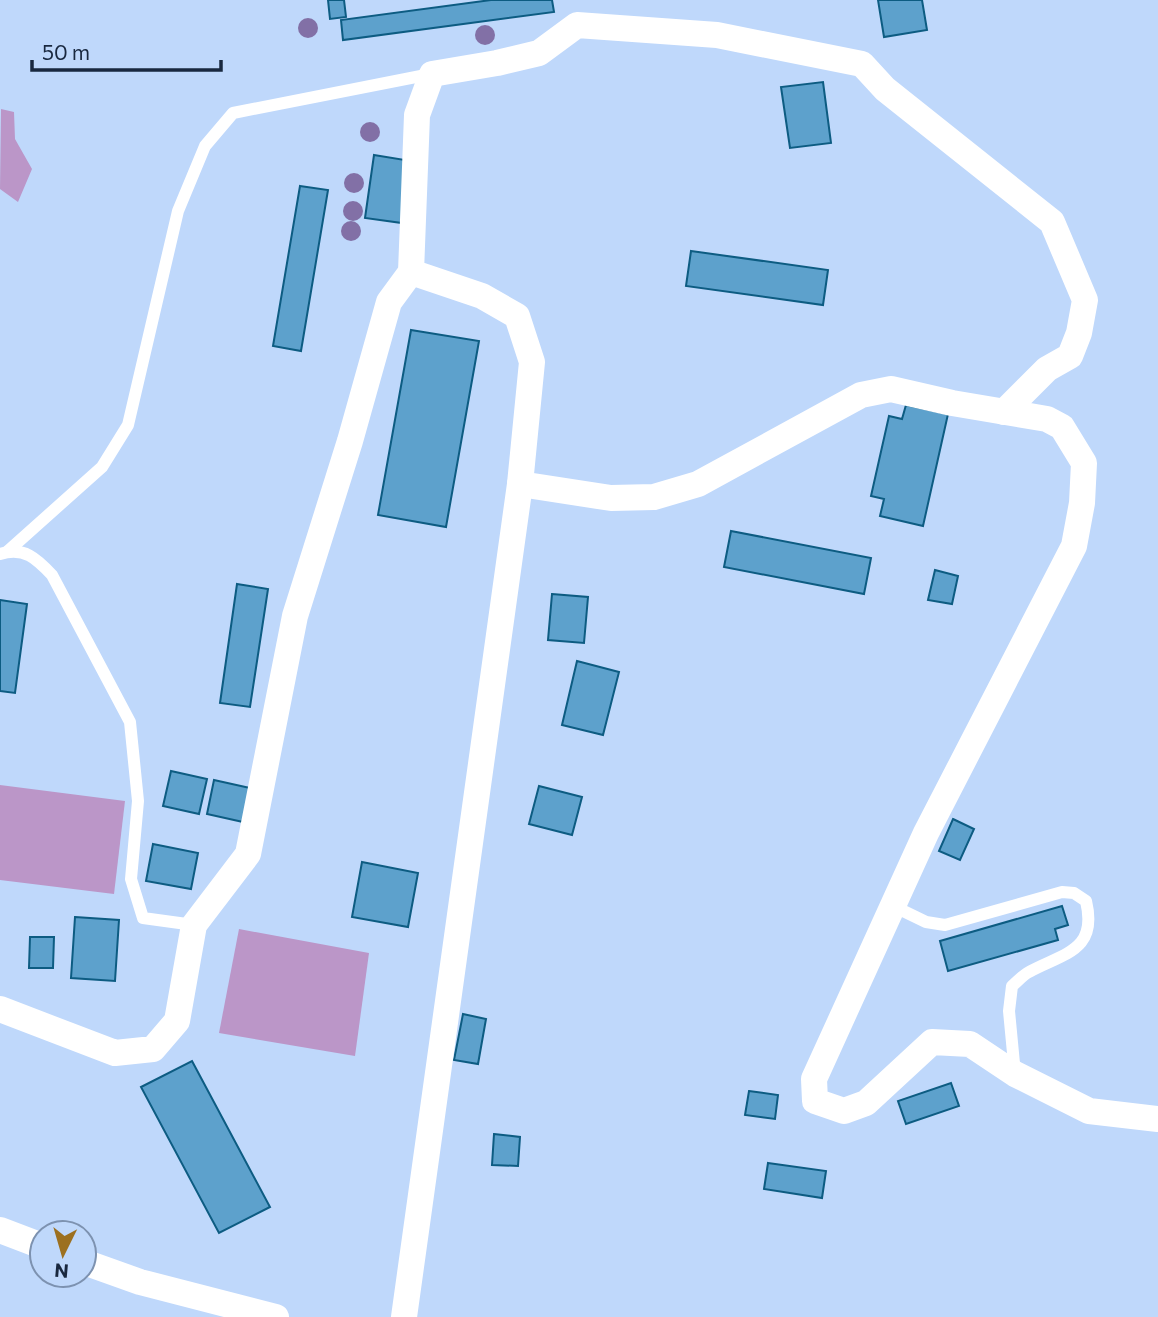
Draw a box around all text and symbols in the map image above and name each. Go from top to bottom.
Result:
scale bar [32,28,220,72]
text: 50 m [42,39,90,64]
north arrow [28,1219,98,1289]
text: N [53,1259,70,1284]

